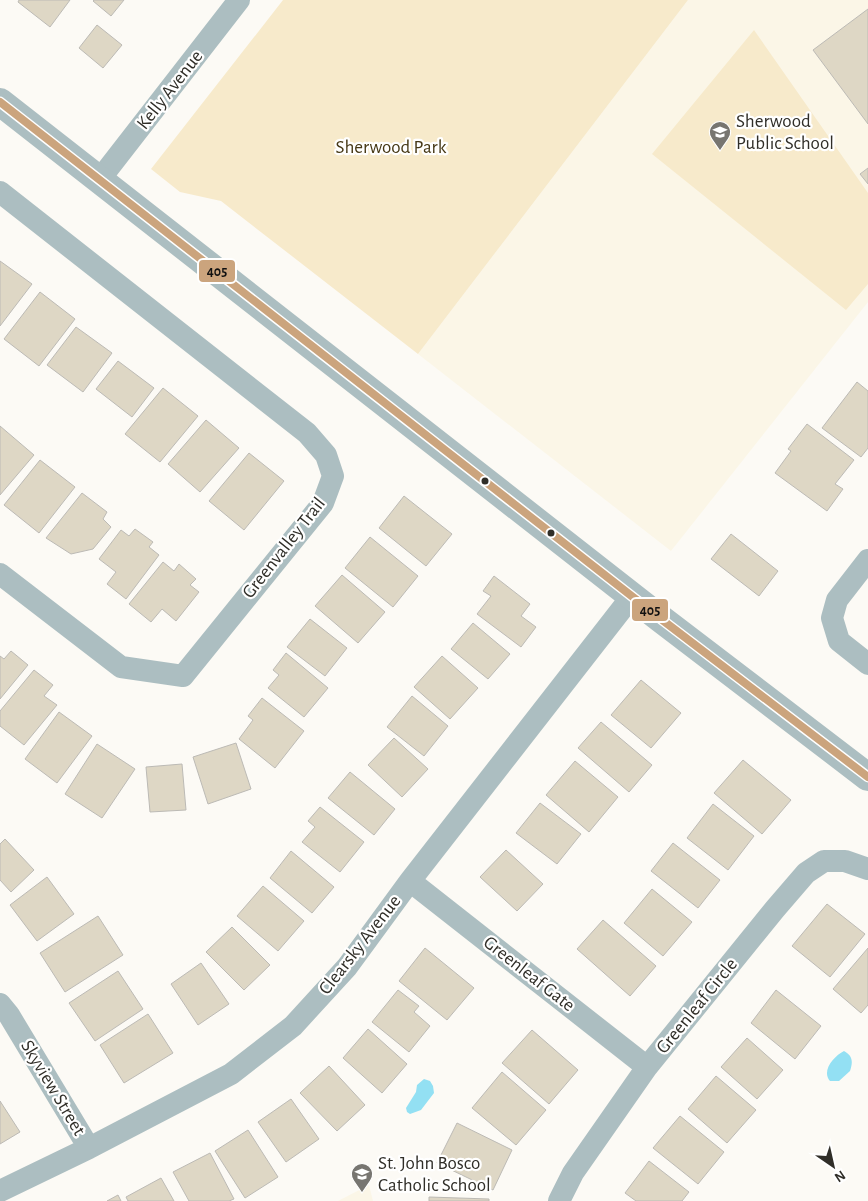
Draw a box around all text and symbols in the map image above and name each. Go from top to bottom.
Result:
street label: Kelly Avenue [133,47,207,133]
place label: Sherwood Public School [736,112,834,153]
school or university icon: Sherwood Public School [708,120,732,151]
park label: Sherwood Park [336,138,447,157]
line badge: 405 [198,259,236,283]
text: 405 [207,265,227,279]
unlabelled marker [480,476,490,486]
street label: Greenvalley Trail [239,494,329,602]
unlabelled marker [546,528,556,538]
line badge: 405 [631,598,669,622]
text: 405 [640,604,660,618]
street label: Clearsky Avenue [315,892,405,998]
street label: Greenleaf Gate [480,933,578,1015]
street label: Greenleaf Circle [653,955,741,1057]
street label: Skyview Street [17,1037,89,1139]
north arrow [808,1141,858,1191]
place label: St. John Bosco Catholic School [378,1154,491,1195]
school or university icon: St. John Bosco Catholic School [350,1162,374,1193]
text: N [832,1167,848,1184]

